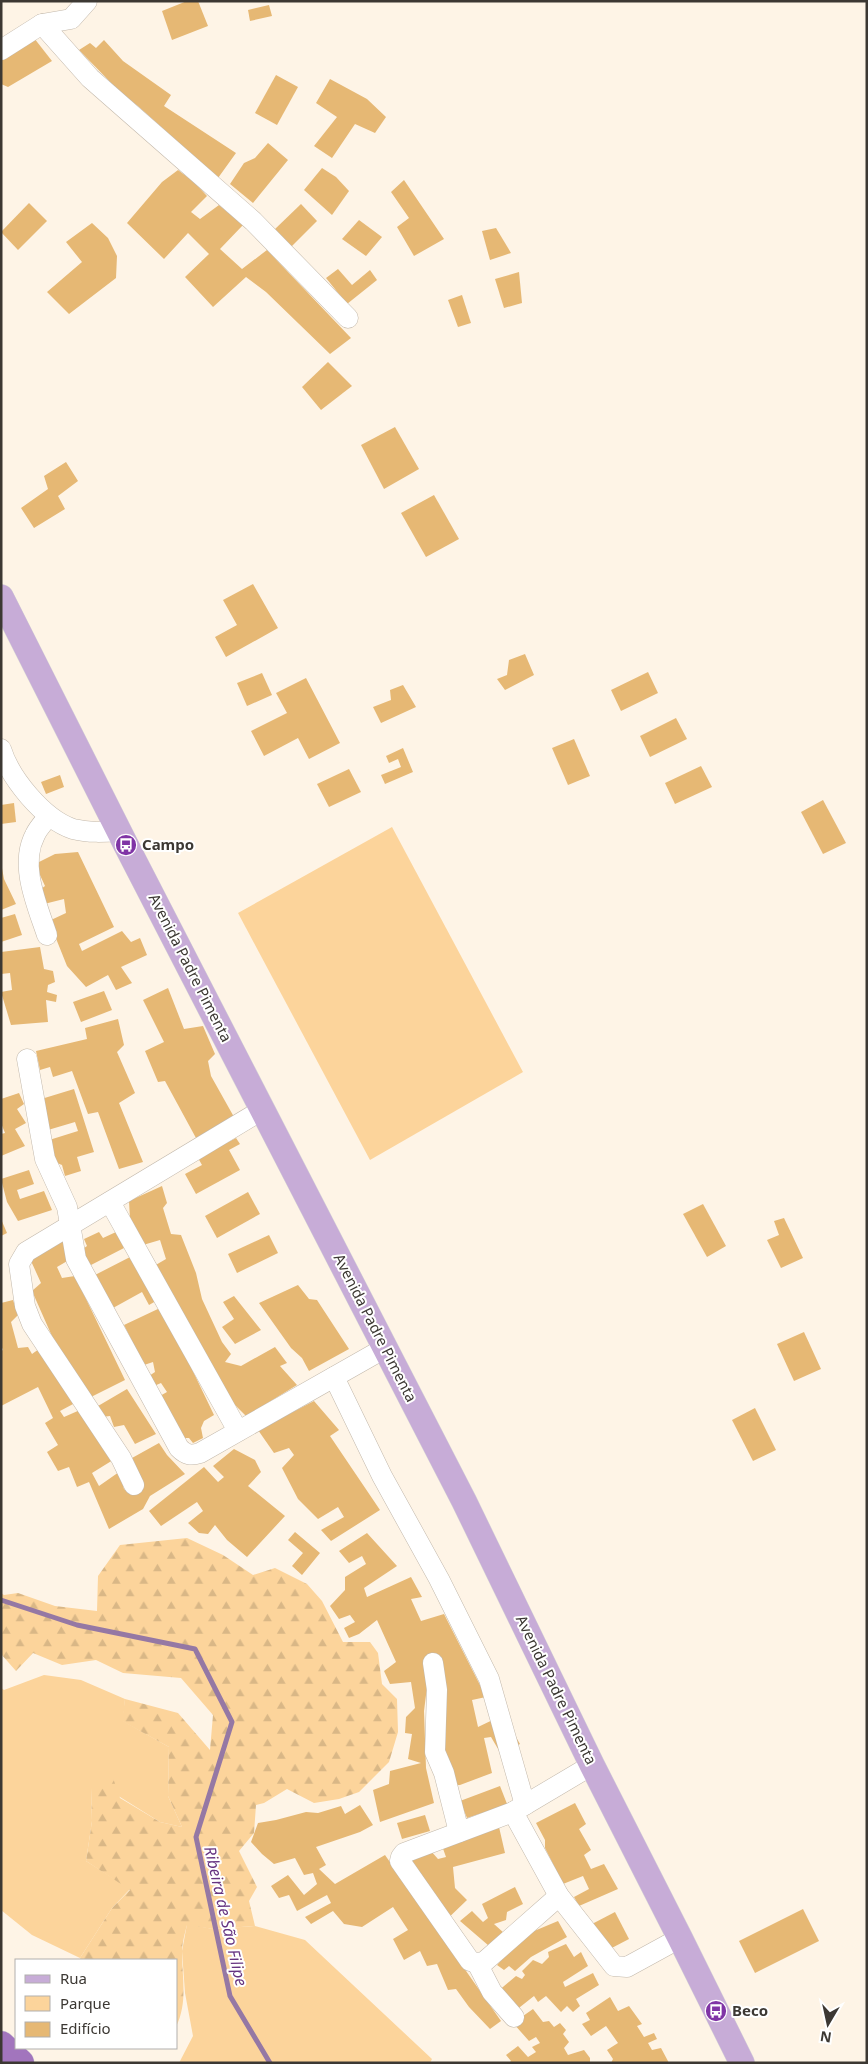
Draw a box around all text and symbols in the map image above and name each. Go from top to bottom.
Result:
bus stop icon: Campo [114,833,138,857]
place label: Campo [142,834,194,854]
street label: Avenida Padre Pimenta [145,890,237,1045]
street label: Avenida Padre Pimenta [330,1250,422,1405]
street label: Avenida Padre Pimenta [512,1612,602,1768]
water label: Ribeira de São Filipe [199,1844,253,1988]
legend [15,1959,178,2049]
text: Rua [60,1968,87,1988]
text: Parque [60,1993,110,2013]
bus stop icon: Beco [704,1999,728,2023]
north arrow [803,1999,853,2049]
place label: Beco [732,2000,768,2020]
text: Edifício [60,2018,111,2038]
text: N [819,2027,833,2048]

